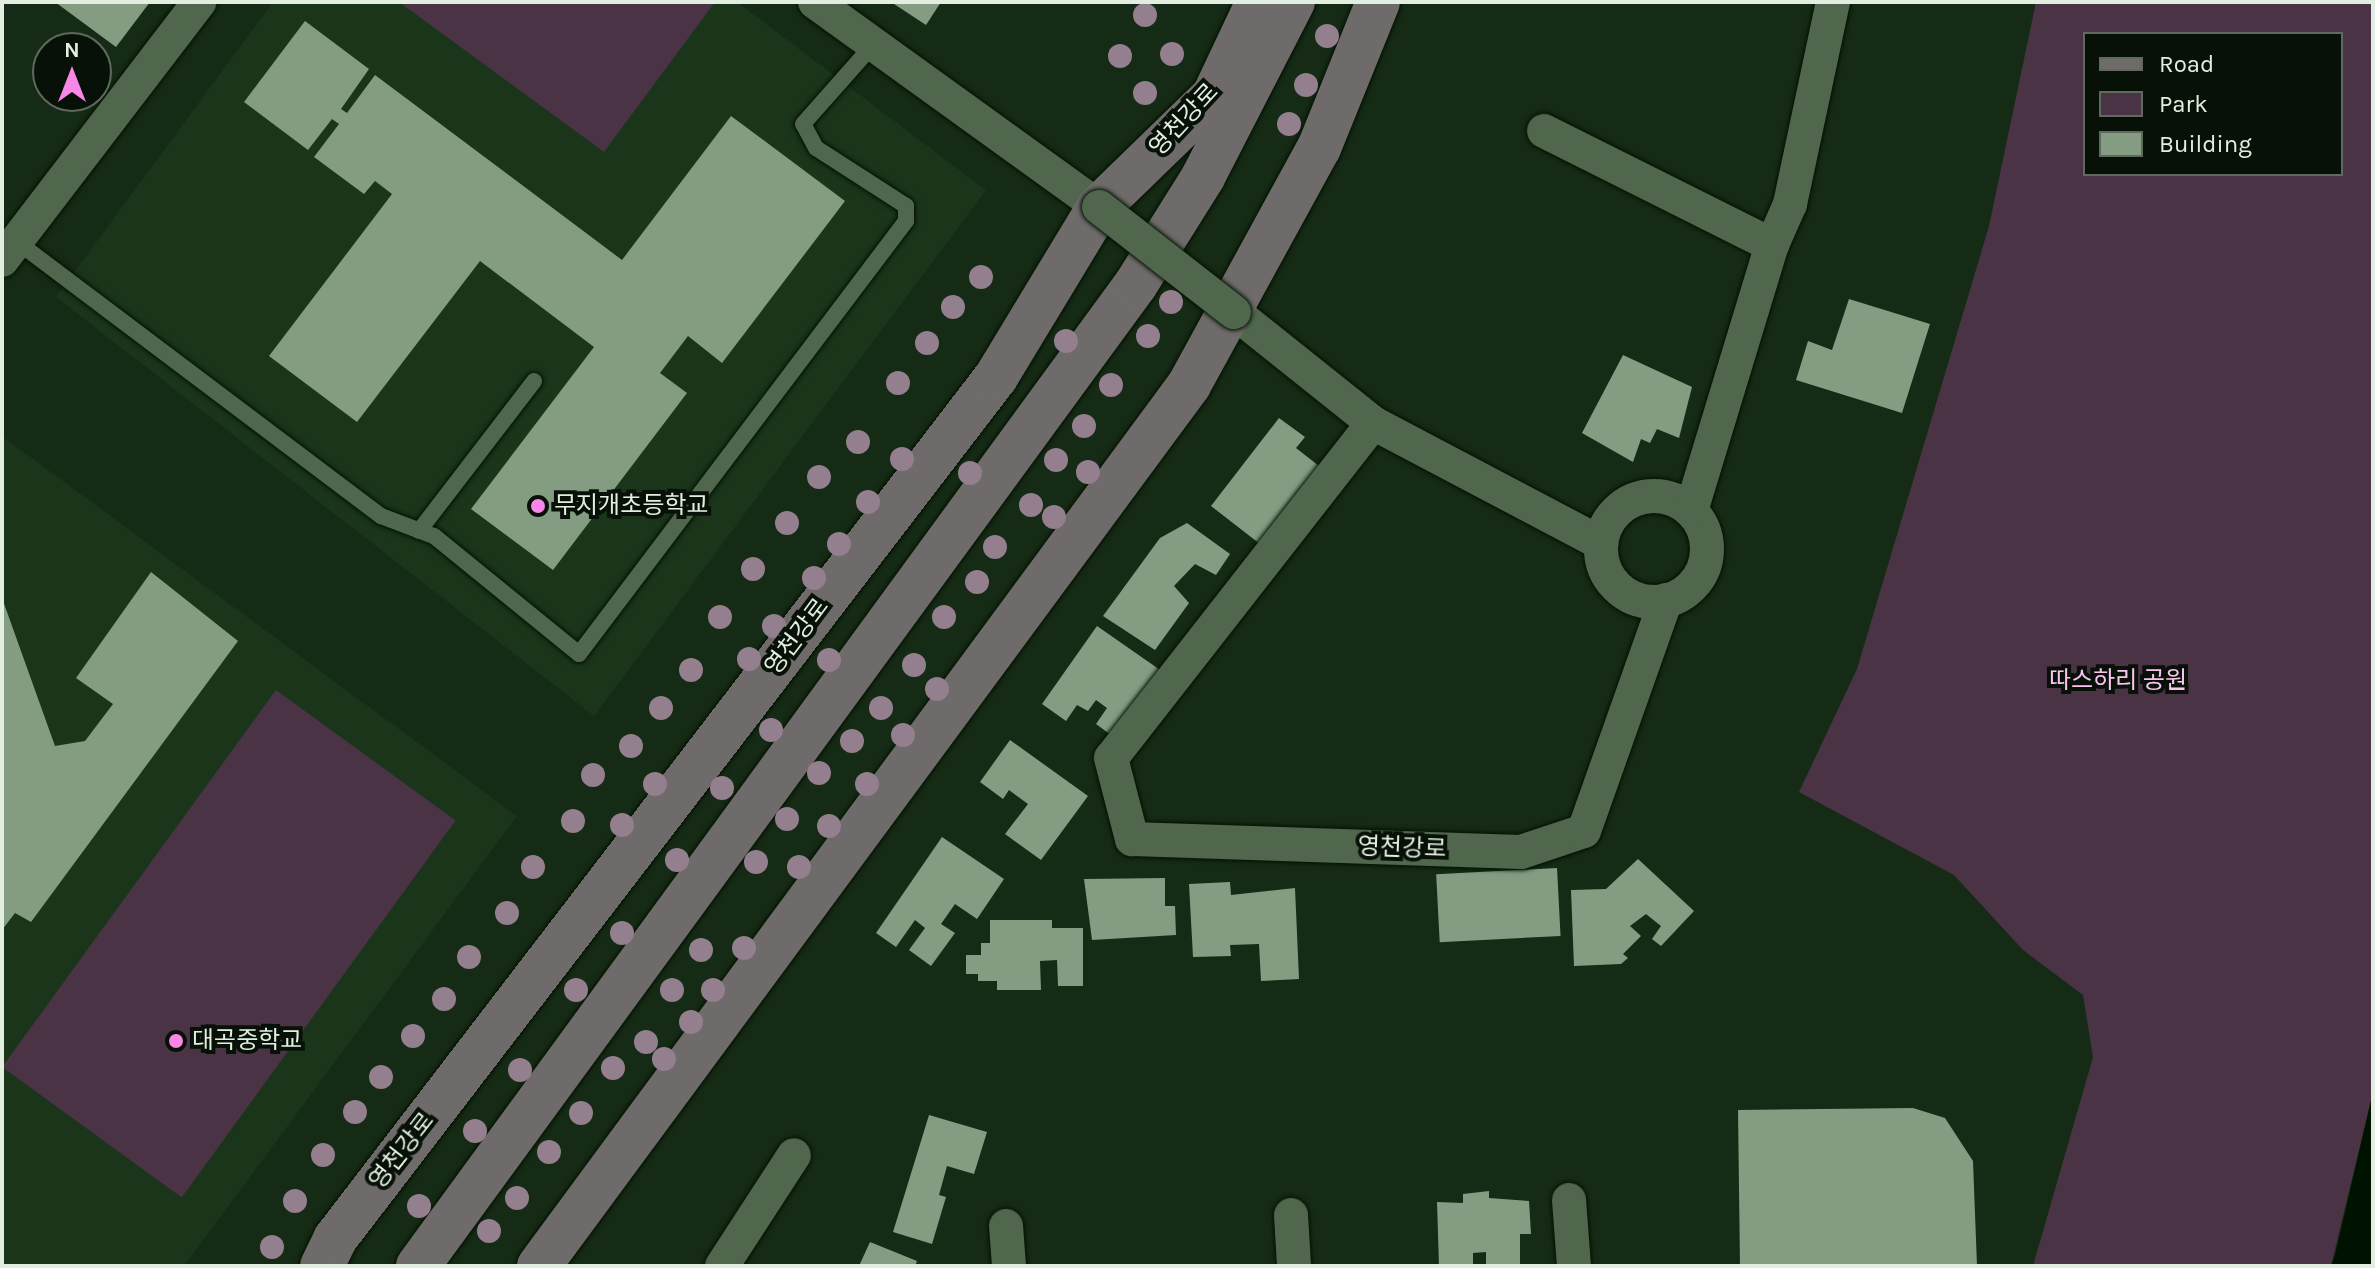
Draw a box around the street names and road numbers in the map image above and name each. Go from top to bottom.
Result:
street label: 영천강로 [1143,78,1225,162]
street label: 영천강로 [759,593,835,681]
street label: 영천강로 [1357,832,1447,864]
street label: 영천강로 [363,1107,441,1195]

